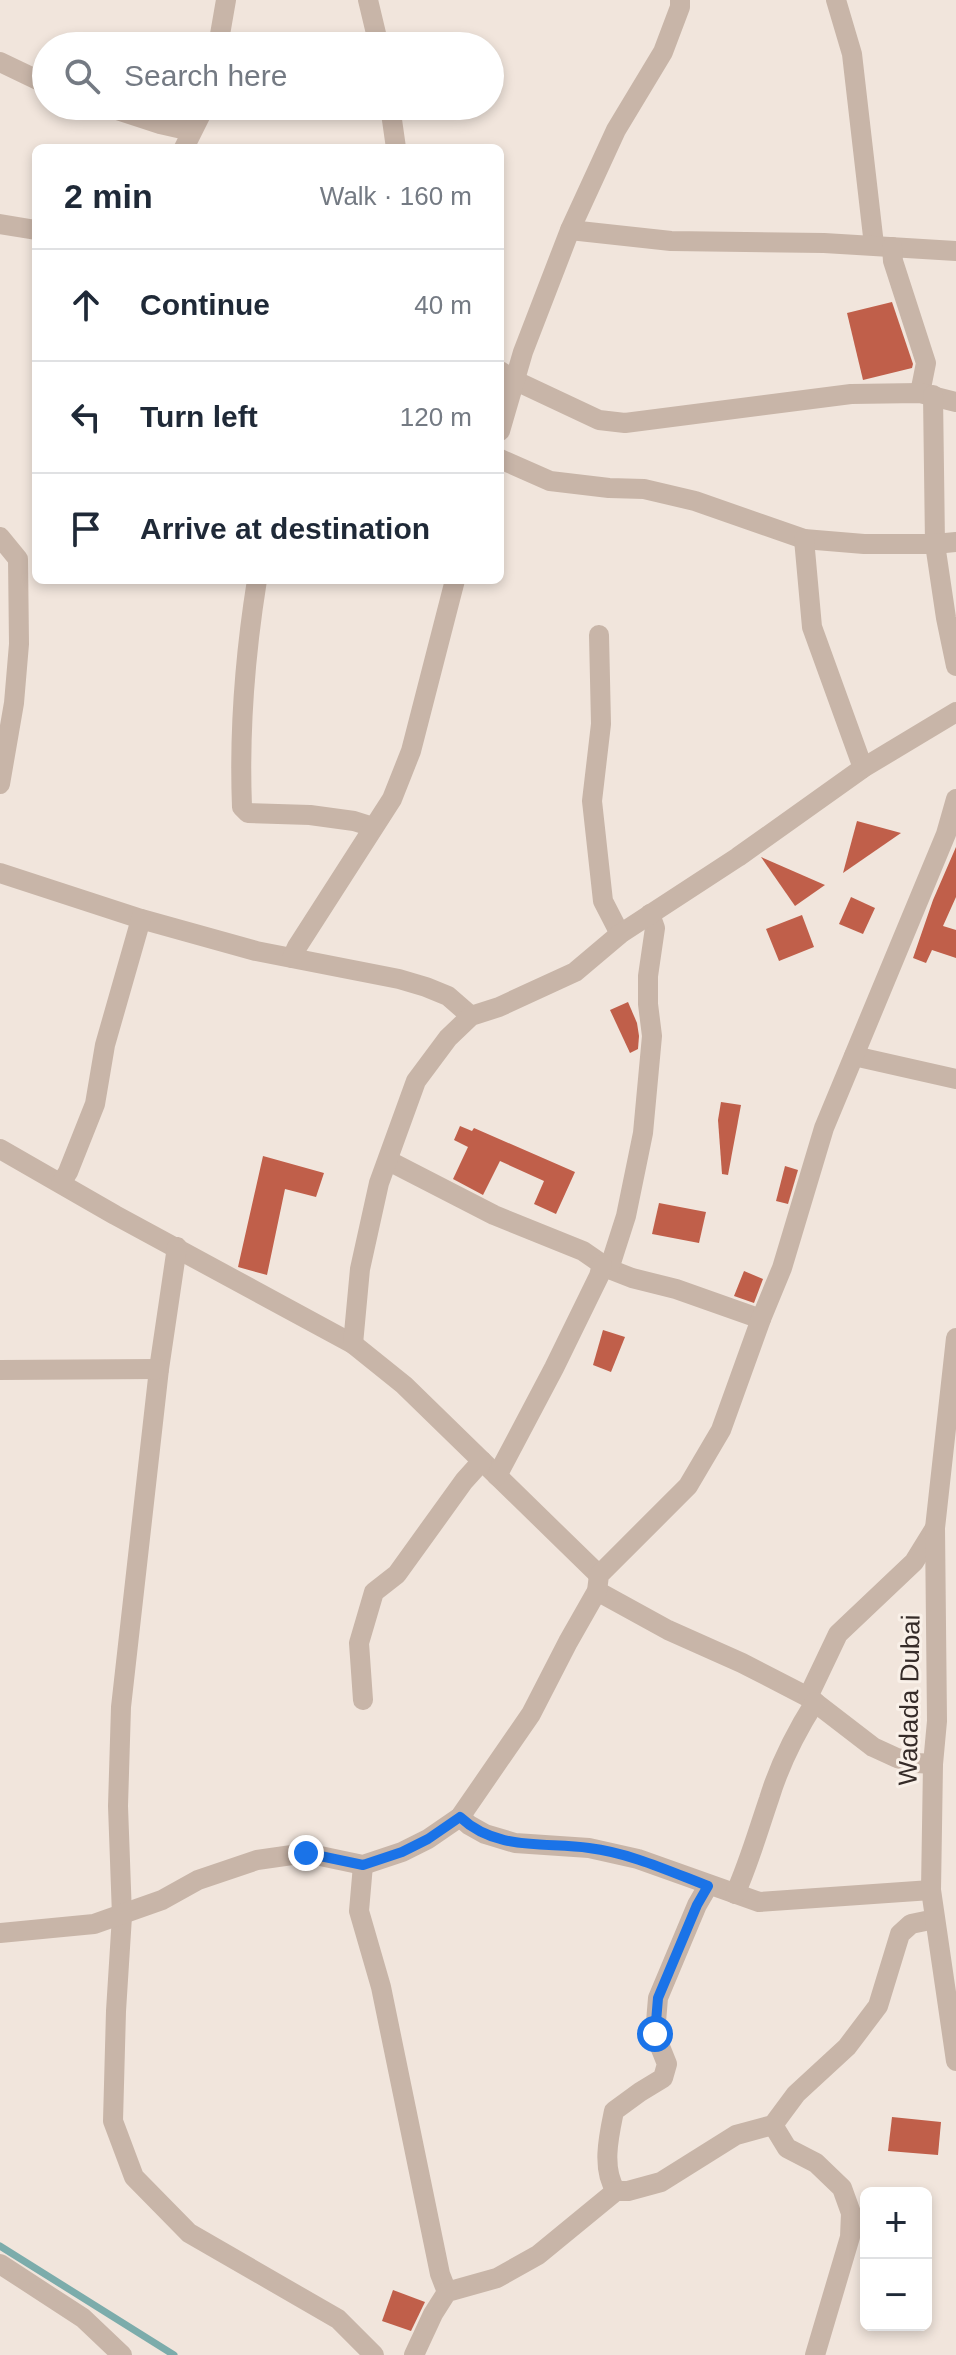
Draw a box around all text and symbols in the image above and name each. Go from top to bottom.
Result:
search box [32,32,504,120]
icon: search [60,54,104,98]
text: Search here [124,59,287,92]
text: 2 min [64,177,153,215]
text: Walk · 160 m [320,181,472,211]
icon: ahead [64,283,108,327]
text: Continue [140,288,270,321]
text: 40 m [414,290,472,320]
icon: left [64,395,108,439]
text: Turn left [140,400,258,433]
text: 120 m [400,402,472,432]
icon: arrive [64,507,108,551]
text: Arrive at destination [140,512,430,545]
street label: Wadada Dubai [893,1614,925,1786]
route end [288,1835,324,1871]
route start [637,2016,673,2052]
map controls [860,2187,932,2331]
button: + [860,2187,932,2259]
button: − [860,2259,932,2331]

